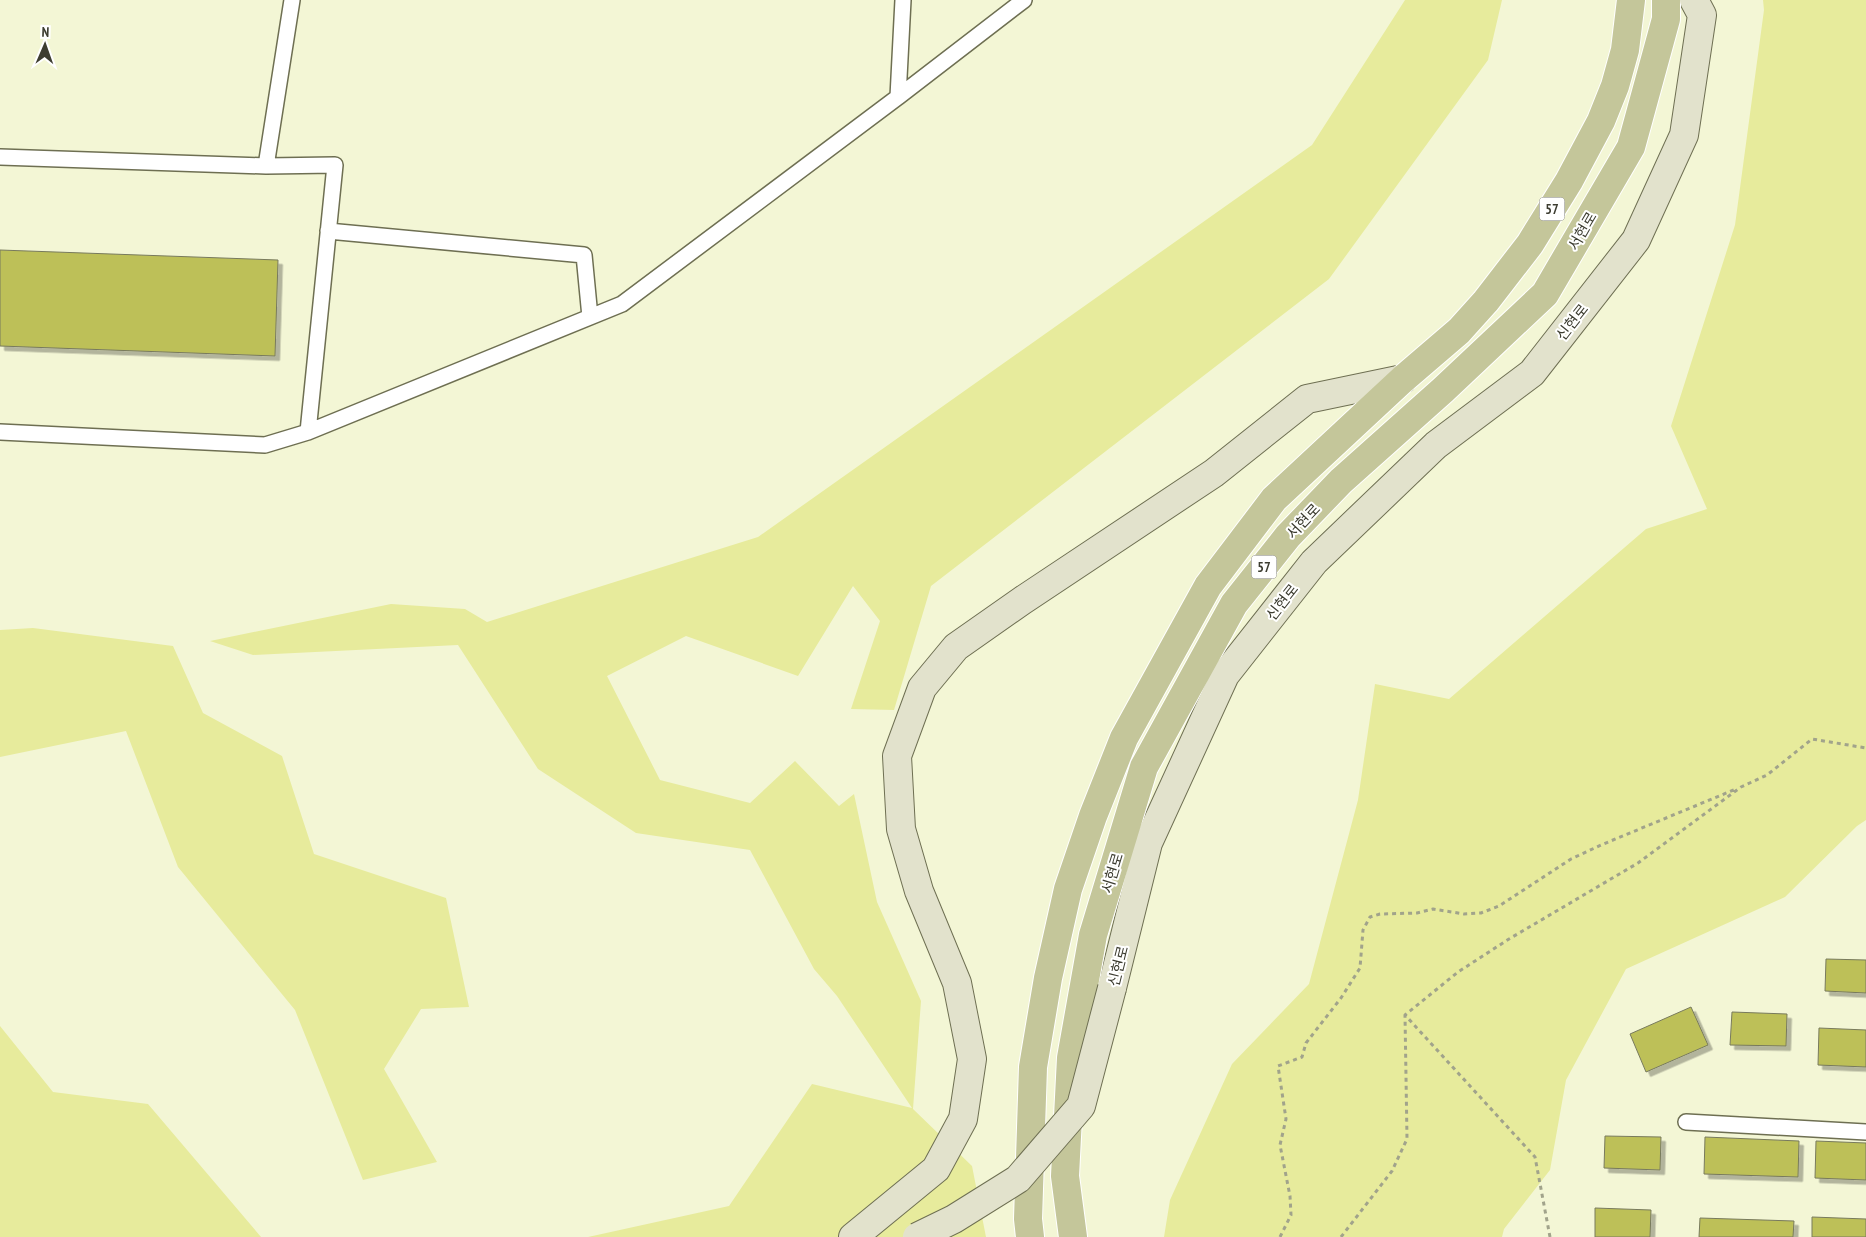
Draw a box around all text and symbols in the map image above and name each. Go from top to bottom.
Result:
north arrow [20,20,70,70]
text: N [41,23,50,41]
road number: 57 [1540,198,1564,220]
street label: 서현로 [1563,208,1601,254]
street label: 신현로 [1552,300,1592,344]
street label: 서현로 [1282,499,1324,543]
road number: 57 [1252,556,1276,578]
street label: 신현로 [1262,580,1302,624]
street label: 서현로 [1097,850,1127,896]
street label: 신현로 [1104,944,1132,988]

